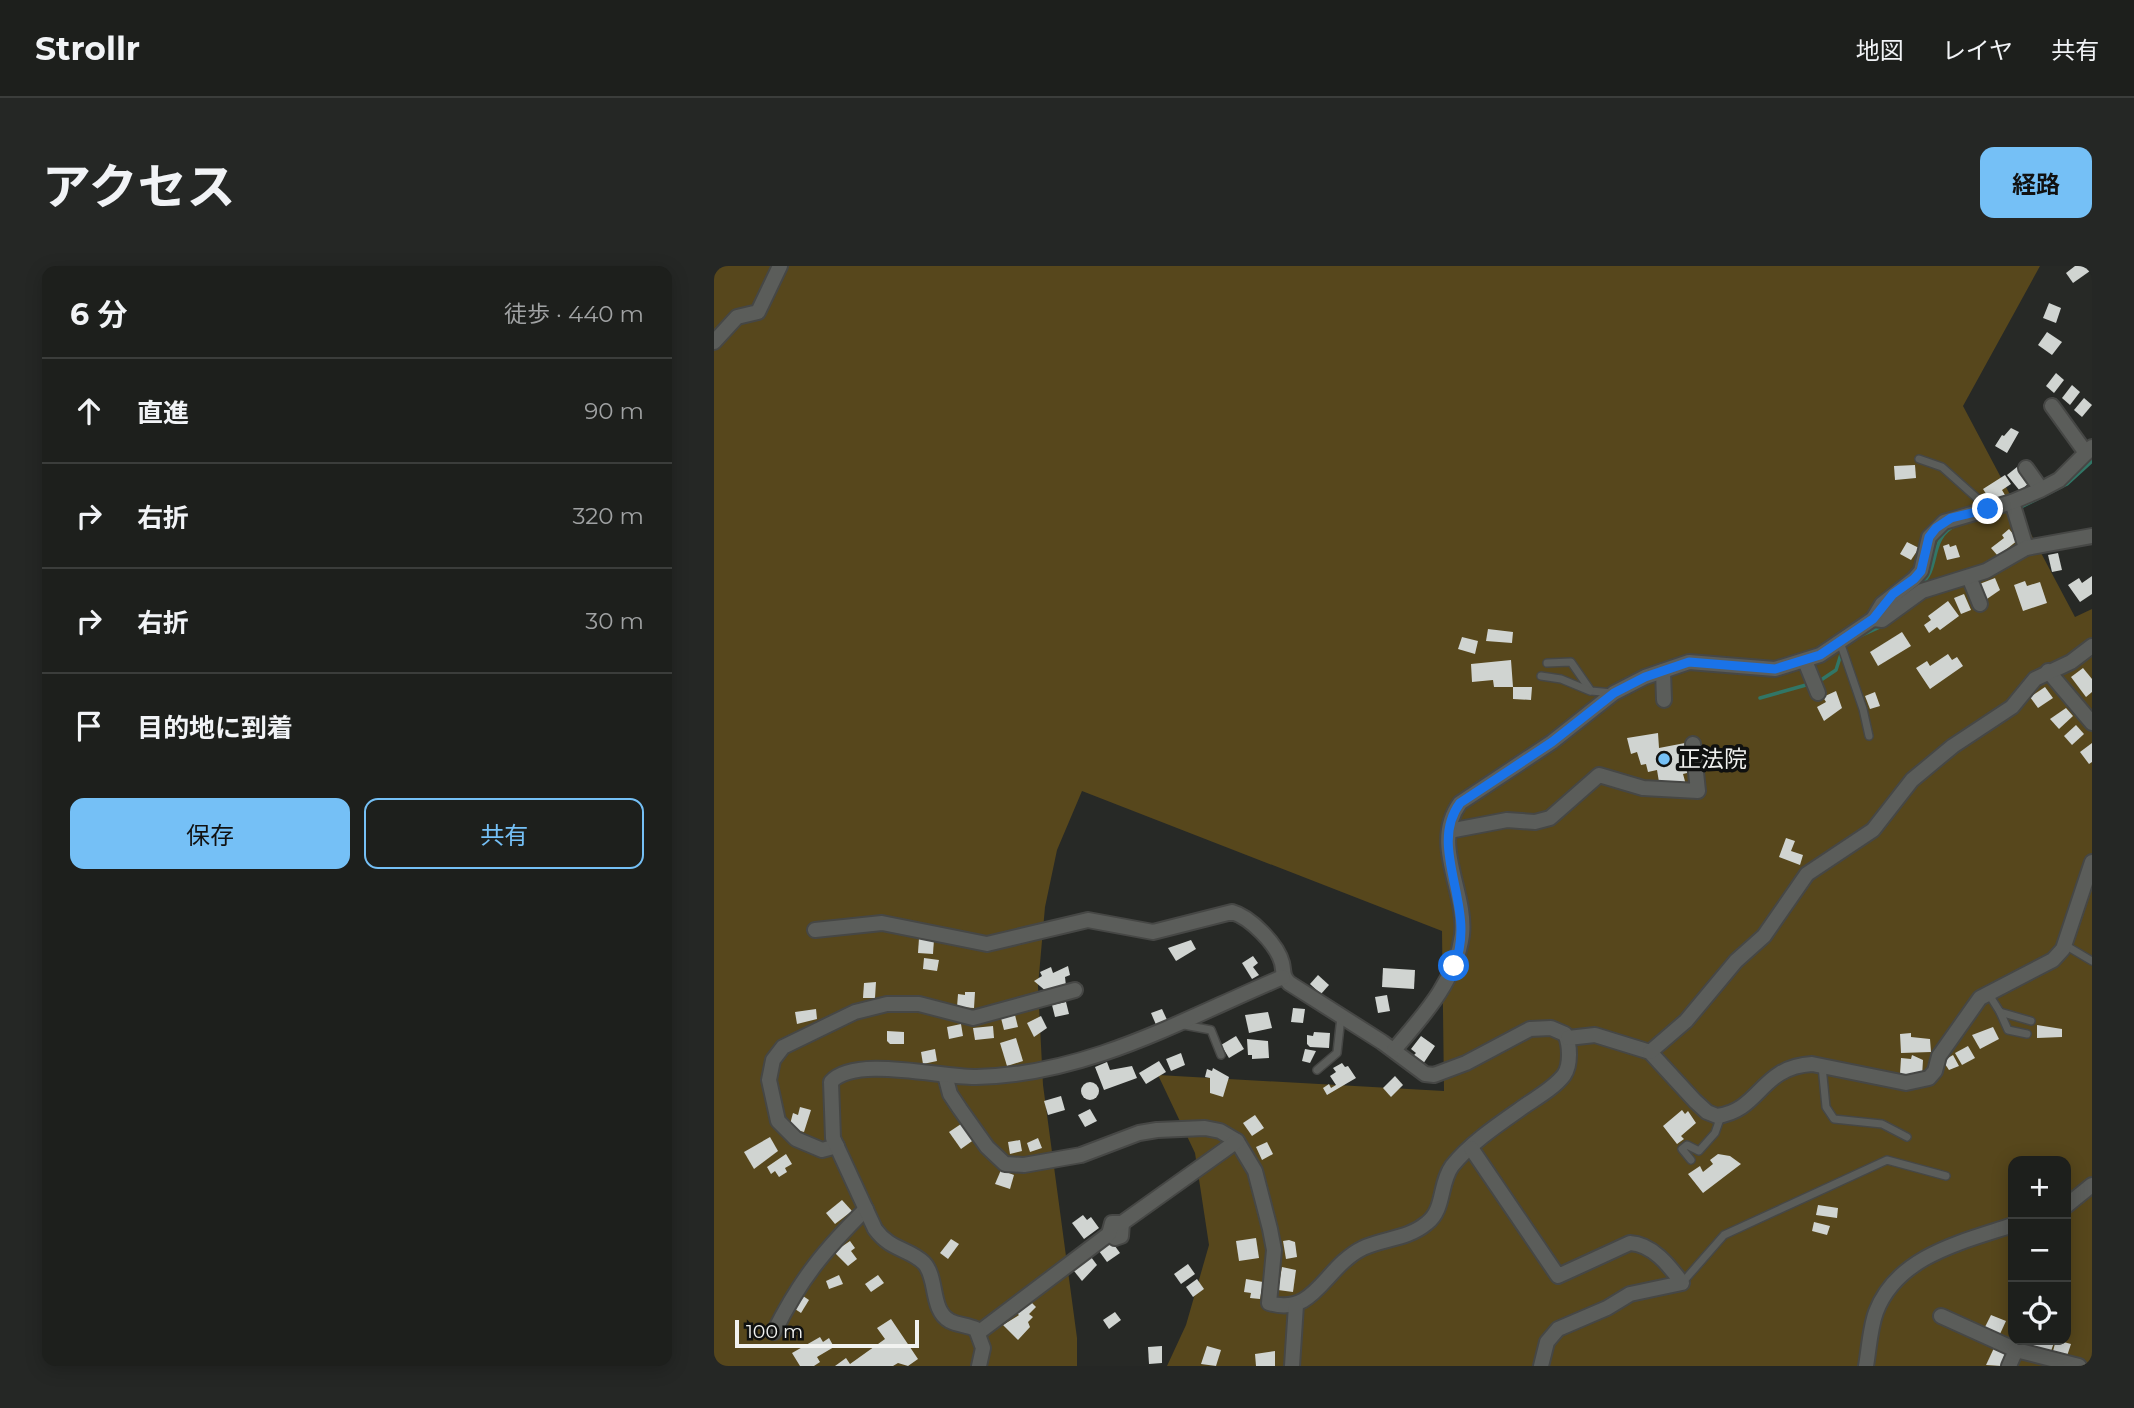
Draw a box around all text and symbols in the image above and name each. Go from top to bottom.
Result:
text: Strollr [35,28,140,68]
text: 地図 [1856,36,1904,65]
text: レイヤ [1942,36,2013,65]
text: 共有 [2051,36,2099,65]
button: 経路 [1980,147,2092,218]
text: アクセス [42,157,236,216]
text: 6 分 [70,296,128,333]
text: 徒歩 · 440 m [504,300,644,328]
icon: ahead [70,392,108,430]
text: 直進 [137,397,189,429]
text: 90 m [584,397,644,425]
route end [1972,493,2003,524]
icon: right [70,497,108,535]
text: 右折 [137,502,189,534]
text: 320 m [572,502,644,530]
icon: right [70,602,108,640]
text: 右折 [137,607,189,639]
text: 30 m [585,607,644,635]
icon: arrive [70,707,108,745]
text: 目的地に到着 [137,712,293,744]
place label: 正法院 [1678,745,1747,773]
marker: 正法院 [1656,751,1672,767]
button: 保存 [70,798,350,869]
button: 共有 [364,798,644,869]
route start [1438,950,1469,981]
map controls [2008,1156,2071,1345]
button: + [2008,1156,2071,1219]
button: − [2008,1219,2071,1282]
button: locate [2008,1282,2071,1345]
scale bar [735,1317,919,1349]
text: 100 m [746,1320,803,1343]

